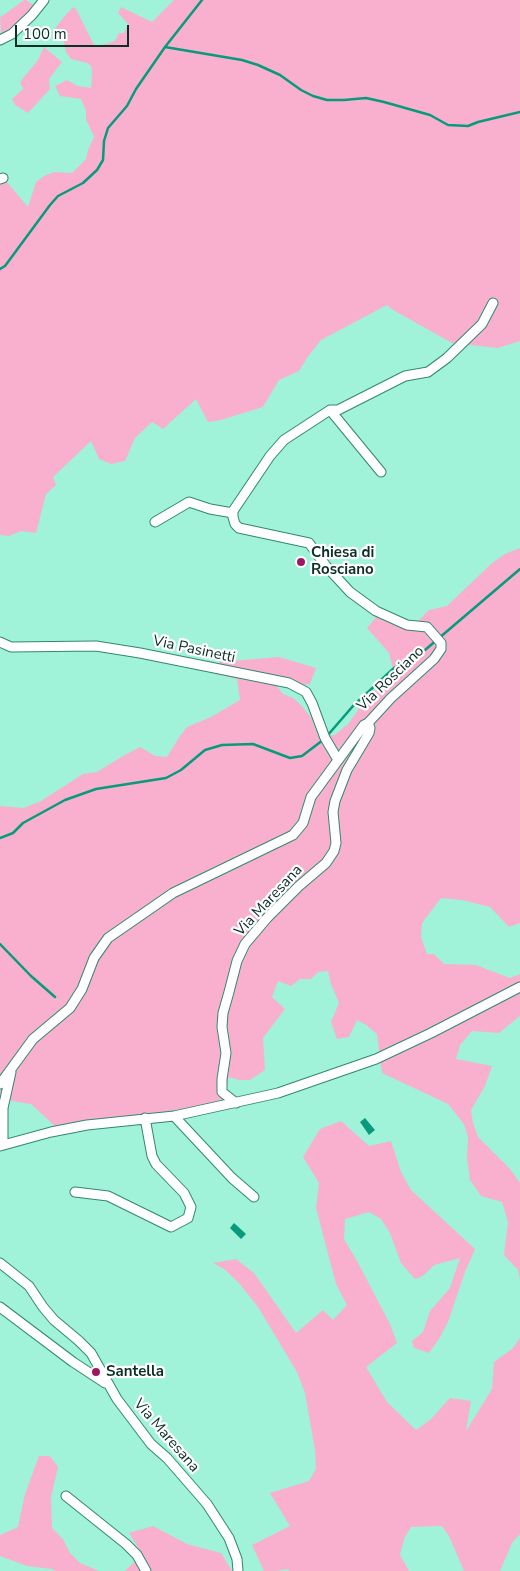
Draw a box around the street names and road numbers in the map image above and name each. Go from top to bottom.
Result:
street label: Via Pasinetti [151,632,237,668]
street label: Via Rosciano [354,643,428,715]
street label: Via Maresana [231,861,307,941]
street label: Via Maresana [129,1396,203,1476]

